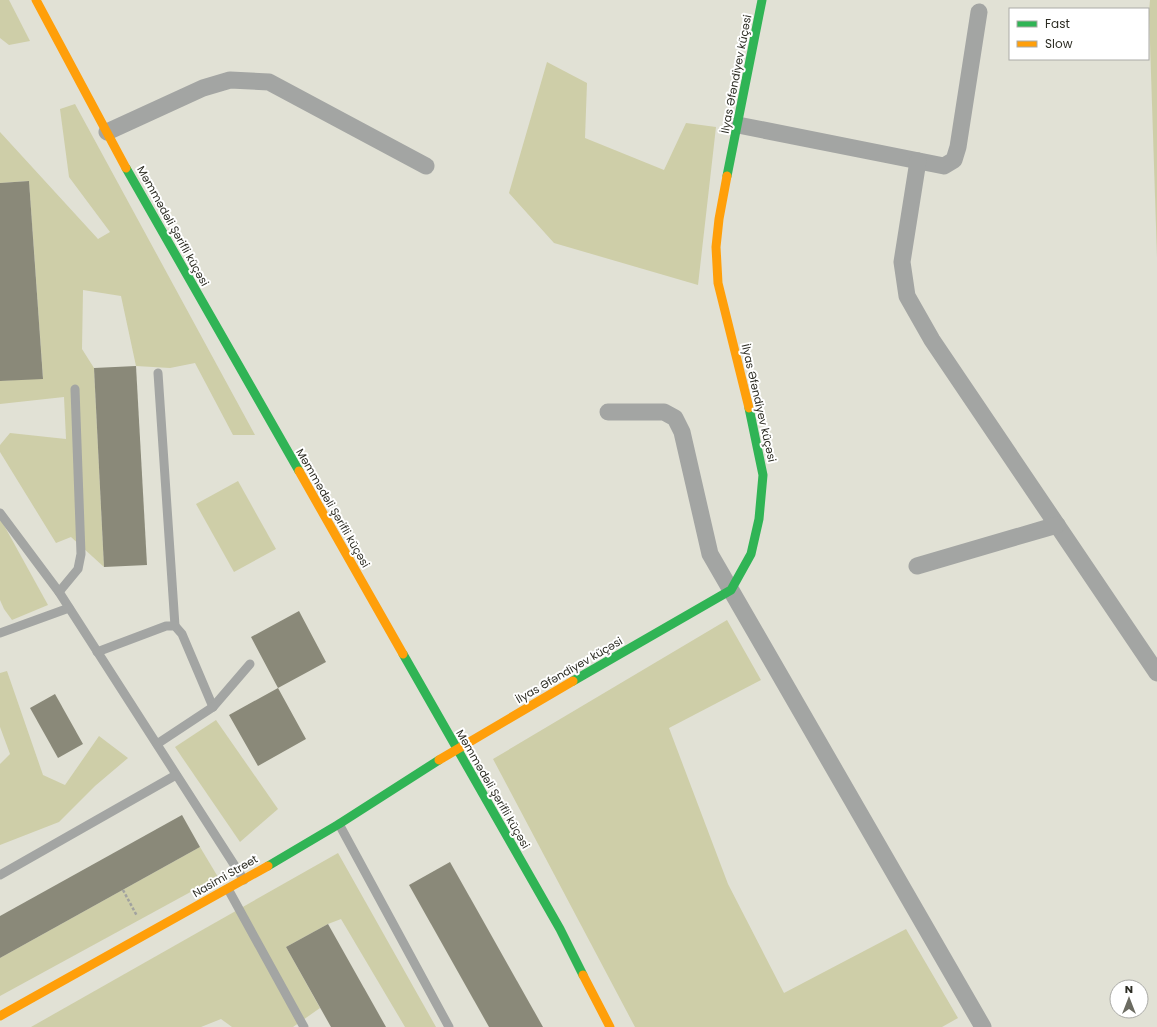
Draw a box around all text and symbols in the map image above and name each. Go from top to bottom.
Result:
legend [1009,8,1149,60]
street label: İlyas Əfəndiyev küçəsi [717,13,755,135]
text: Fast [1045,15,1070,32]
text: Slow [1045,35,1073,52]
street label: Məmmədəli Şərifli küçəsi [133,163,213,289]
street label: İlyas Əfəndiyev küçəsi [738,342,780,464]
street label: Məmmədəli Şərifli küçəsi [292,446,374,571]
street label: İlyas Əfəndiyev küçəsi [513,633,626,707]
street label: Məmmədəli Şərifli küçəsi [452,727,534,852]
street label: Nasimi Street [189,851,261,901]
north arrow [1109,979,1149,1019]
text: N [1125,981,1133,997]

